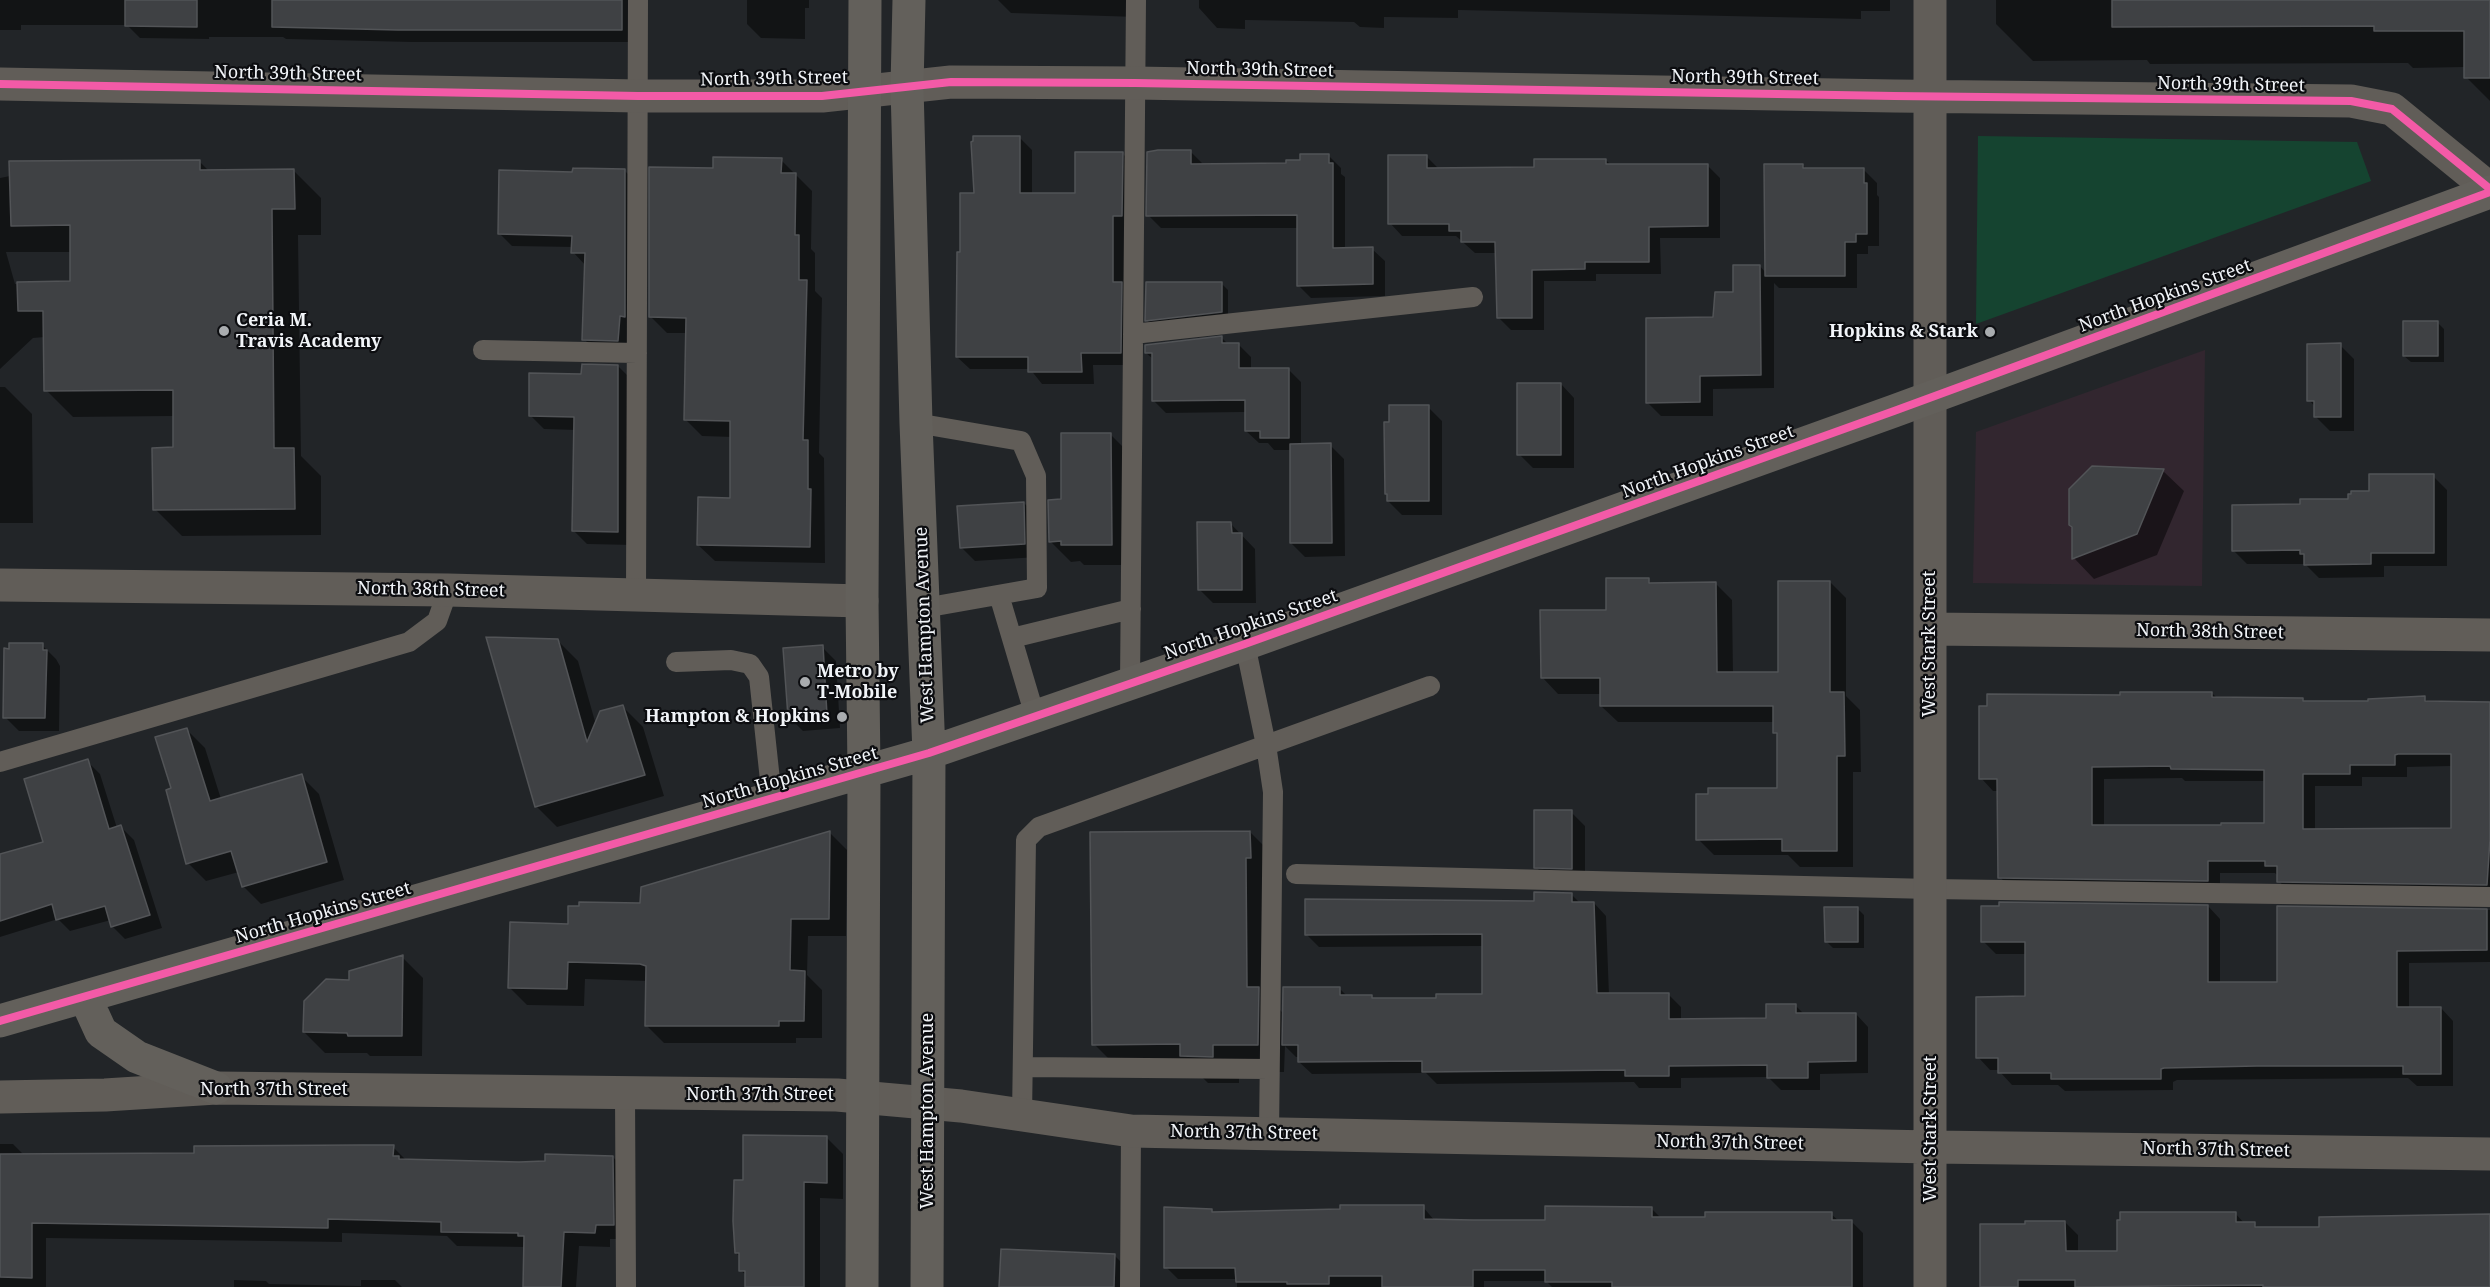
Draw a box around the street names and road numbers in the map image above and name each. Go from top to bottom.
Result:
street label: North 39th Street [1186,58,1334,82]
street label: North 39th Street [214,62,362,86]
street label: North 39th Street [1671,66,1819,90]
street label: North 39th Street [700,67,848,91]
street label: North 39th Street [2157,73,2305,97]
street label: North Hopkins Street [2076,255,2254,337]
street label: North Hopkins Street [1619,421,1797,503]
street label: West Hampton Avenue [911,527,939,723]
street label: West Stark Street [1919,571,1941,717]
street label: North 38th Street [357,578,505,602]
street label: North Hopkins Street [1162,585,1340,665]
street label: North 38th Street [2136,620,2284,644]
street label: North Hopkins Street [700,743,880,813]
street label: North Hopkins Street [233,878,413,948]
street label: West Hampton Avenue [917,1013,939,1209]
street label: West Stark Street [1920,1056,1942,1202]
street label: North 37th Street [200,1079,348,1101]
street label: North 37th Street [686,1084,834,1106]
street label: North 37th Street [1170,1121,1318,1145]
street label: North 37th Street [1656,1131,1804,1155]
street label: North 37th Street [2142,1138,2290,1162]

